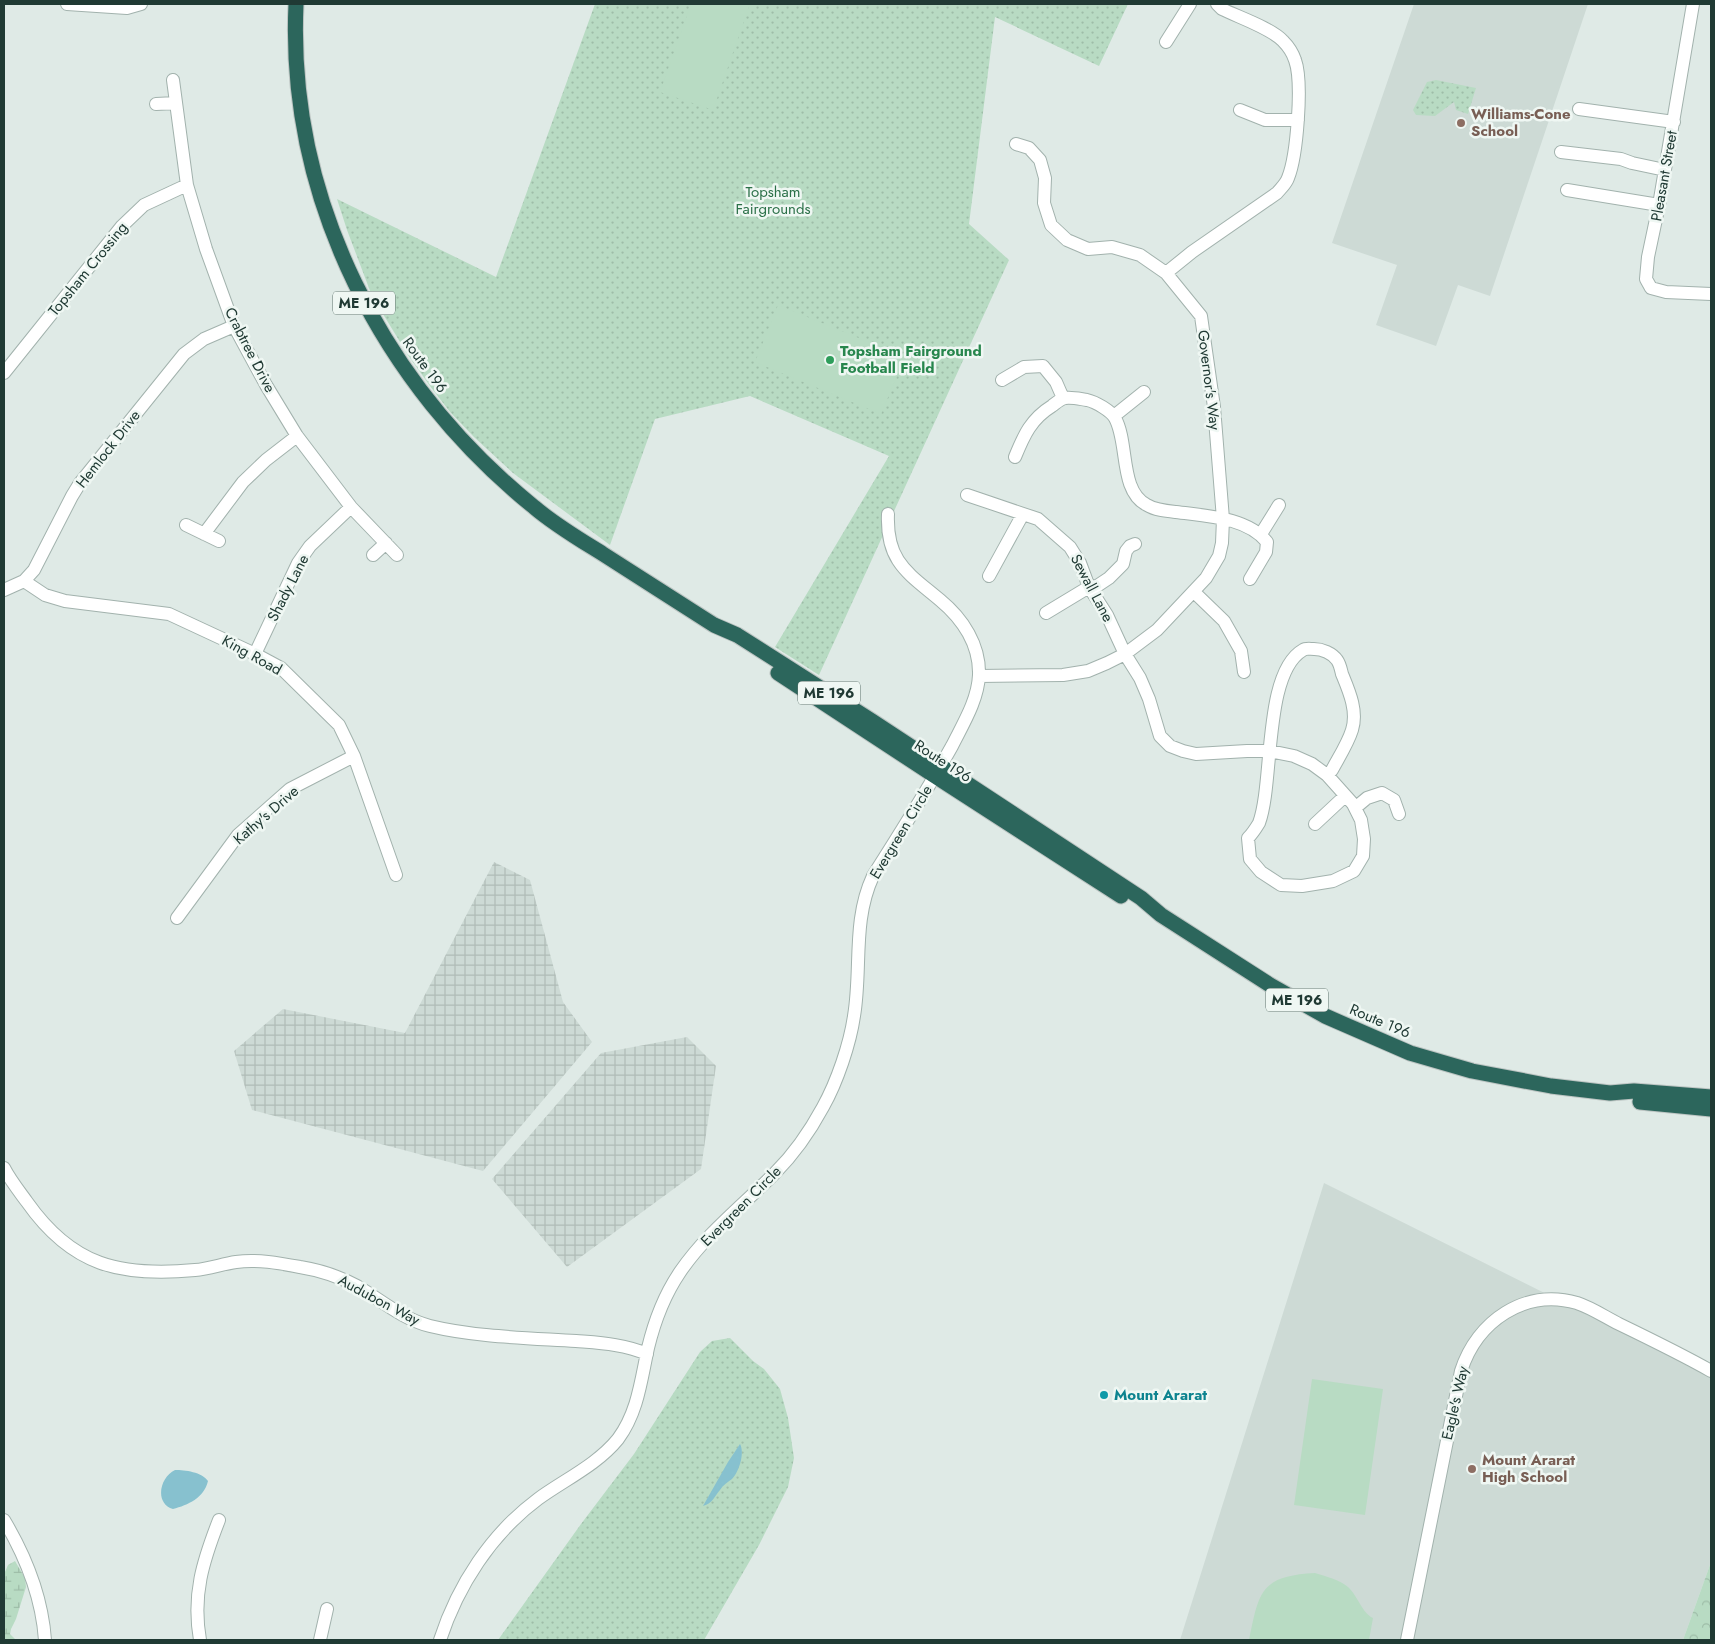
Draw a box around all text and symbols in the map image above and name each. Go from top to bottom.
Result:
place label: Williams-Cone School [1471,103,1571,142]
marker: Williams-Cone School [1455,117,1467,129]
street label: Pleasant Street [1645,129,1683,223]
park label: Topsham Fairgrounds [735,181,811,220]
street label: Topsham Crossing [43,217,133,321]
road number: ME 196 [333,292,395,314]
street label: Crabtree Drive [219,304,281,397]
street label: Governor's Way [1192,329,1226,432]
street label: Route 196 [397,333,453,397]
place label: Topsham Fairground Football Field [840,340,982,379]
marker: Topsham Fairground Football Field [824,354,836,366]
street label: Hemlock Drive [71,405,146,493]
street label: Shady Lane [262,550,314,625]
street label: Sewall Lane [1065,550,1119,626]
street label: King Road [218,629,286,681]
road number: ME 196 [798,681,860,704]
street label: Route 196 [910,734,976,788]
street label: Kathy's Drive [228,780,304,850]
street label: Evergreen Circle [864,781,938,883]
road number: ME 196 [1266,988,1328,1012]
street label: Route 196 [1346,998,1414,1044]
street label: Evergreen Circle [696,1161,786,1251]
street label: Audubon Way [334,1269,424,1331]
street label: Eagle's Way [1436,1364,1474,1442]
place label: Mount Ararat [1114,1384,1207,1406]
marker: Mount Ararat [1098,1389,1110,1401]
place label: Mount Ararat High School [1482,1449,1575,1488]
marker: Mount Ararat High School [1466,1463,1478,1475]

